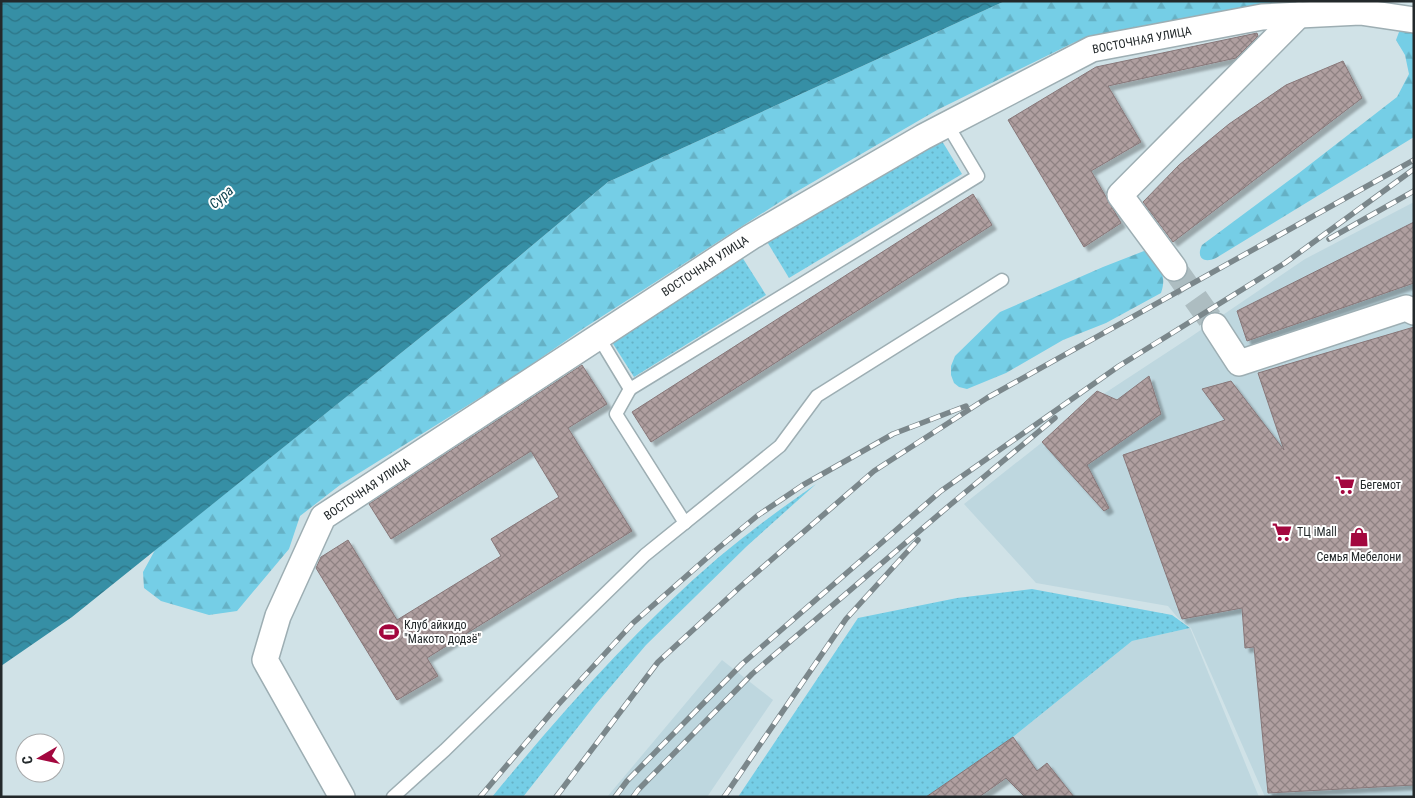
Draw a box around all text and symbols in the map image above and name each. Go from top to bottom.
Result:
street label: ВОСТОЧНАЯ УЛИЦА [1091,24,1193,56]
water label: Сура [206,182,236,212]
street label: ВОСТОЧНАЯ УЛИЦА [659,233,751,299]
street label: ВОСТОЧНАЯ УЛИЦА [321,455,413,523]
supermarket icon: Бегемот [1334,474,1356,496]
place label: Бегемот [1360,478,1401,492]
supermarket icon: ТЦ iMall [1271,521,1293,543]
place label: ТЦ iMall [1297,525,1337,539]
shop icon: Семья Мебелони [1348,526,1370,548]
place label: Семья Мебелони [1317,550,1401,564]
place label: Клуб айкидо "Макото додзё" [404,618,481,646]
sports icon: Клуб айкидо "Макото додзё" [378,621,400,643]
north arrow [15,733,65,783]
text: С [19,755,36,765]

